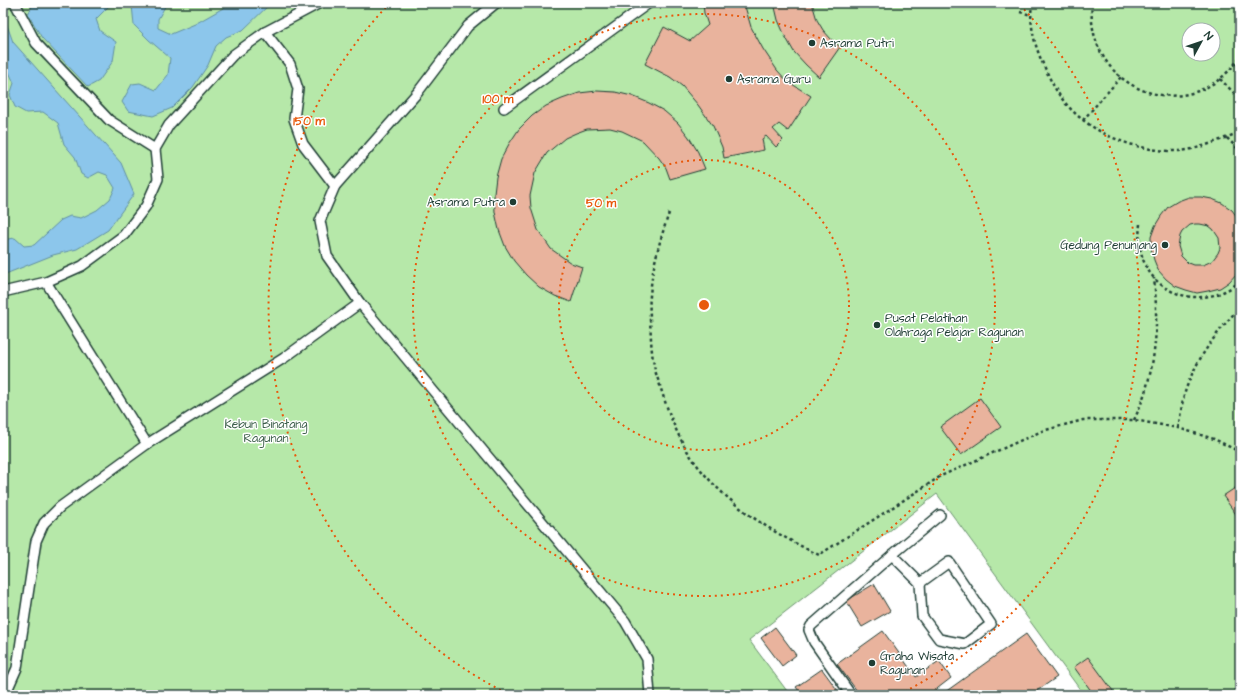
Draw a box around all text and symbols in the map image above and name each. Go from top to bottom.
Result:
north arrow [1181,22,1221,62]
text: N [1200,28,1216,43]
place label: Asrama Putri [820,35,894,52]
marker: Asrama Putri [807,38,817,48]
place label: Asrama Guru [737,71,811,88]
marker: Asrama Guru [724,74,734,84]
text: 100 m [483,91,514,108]
text: 150 m [293,113,326,130]
place label: Asrama Putra [427,194,505,211]
text: 50 m [586,195,617,212]
marker: Asrama Putra [508,197,518,207]
place label: Gedung Penunjang [1060,237,1157,255]
marker: Gedung Penunjang [1160,240,1170,250]
centre of rings [697,298,711,312]
place label: Pusat Pelatihan Olahraga Pelajar Ragunan [885,310,1024,342]
marker: Pusat Pelatihan Olahraga Pelajar Ragunan [872,320,882,330]
park label: Kebun Binatang Ragunan [225,416,308,448]
place label: Graha Wisata Ragunan [880,648,954,680]
marker: Graha Wisata Ragunan [867,658,877,668]

